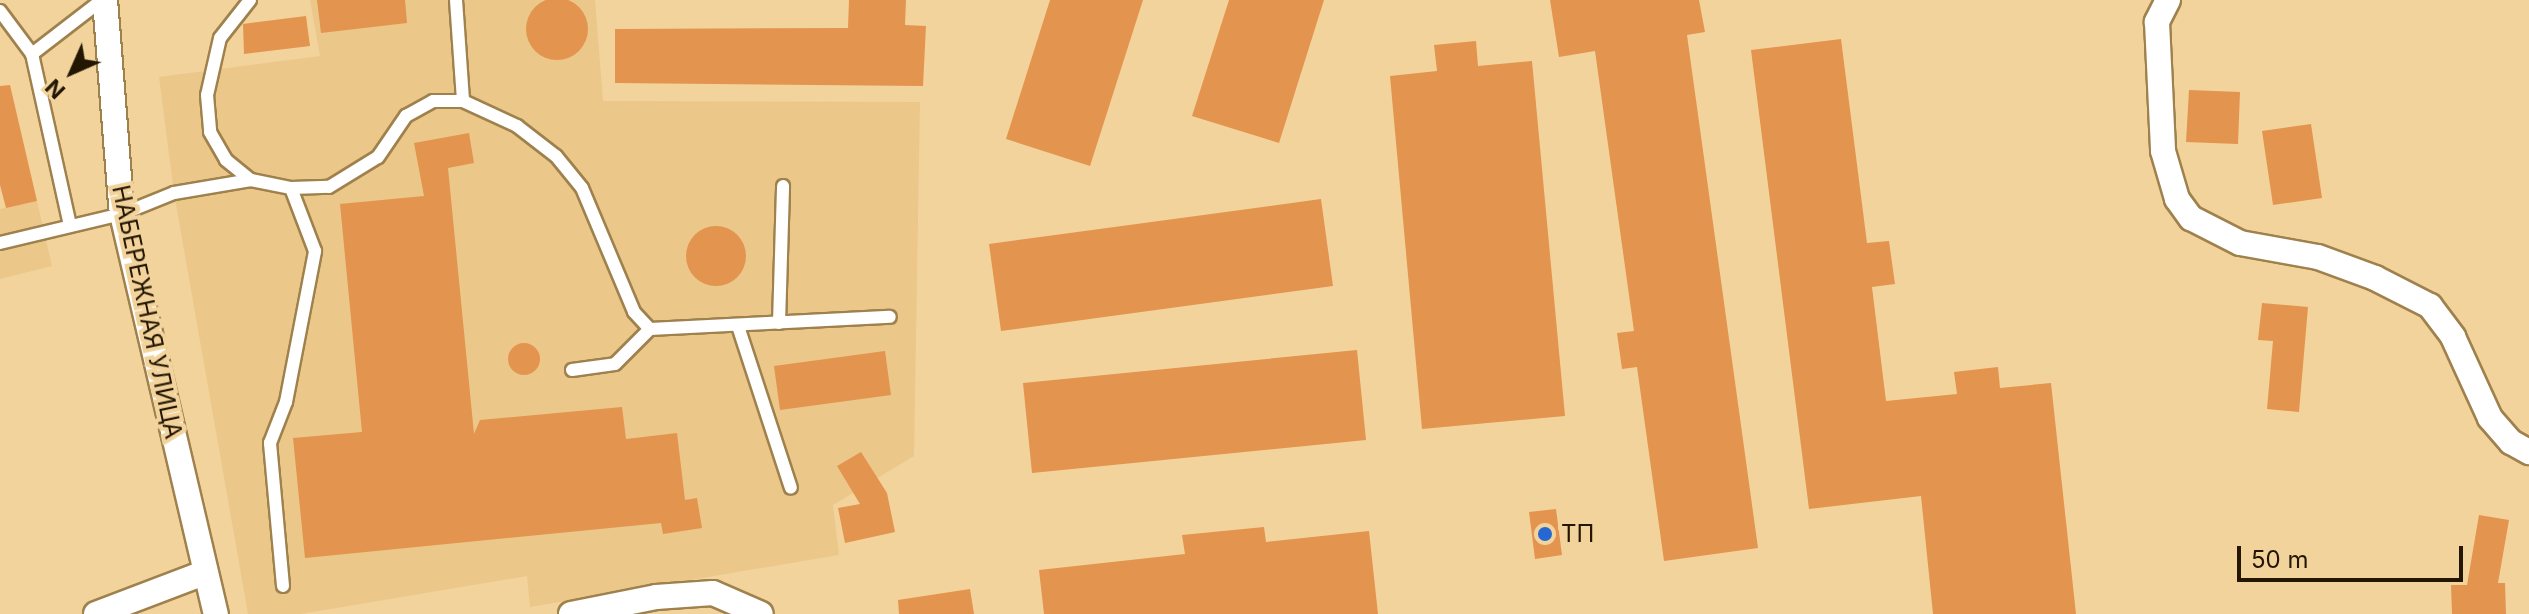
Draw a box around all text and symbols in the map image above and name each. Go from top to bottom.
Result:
north arrow [32,32,112,112]
text: N [40,74,70,104]
street label: НАБЕРЕЖНАЯ УЛИЦА [106,182,188,442]
place label: ТП [1561,520,1594,548]
marker: ТП [1536,525,1554,543]
scale bar [2241,530,2467,580]
text: 50 m [2251,545,2309,574]

